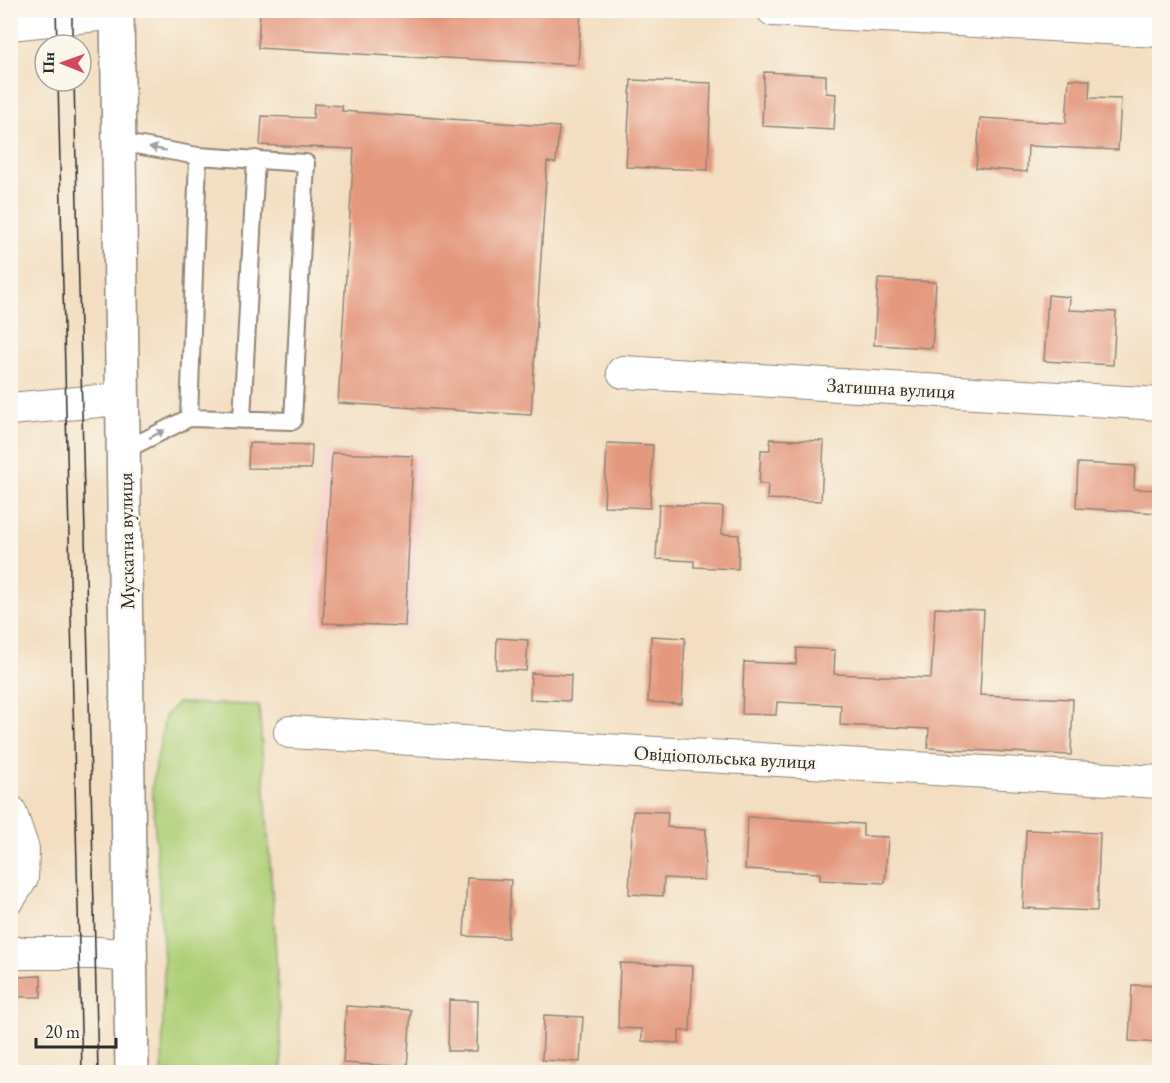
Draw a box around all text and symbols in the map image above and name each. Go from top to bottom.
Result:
north arrow [33,33,93,93]
text: Пн [38,52,59,74]
one-way arrow [149,144,168,153]
street label: Затишна вулиця [826,372,956,404]
one-way arrow [148,429,165,439]
street label: Мускатна вулиця [112,472,140,610]
street label: Овідіопольська вулиця [633,739,817,775]
scale bar [36,1011,116,1049]
text: 20 m [45,1020,80,1043]

